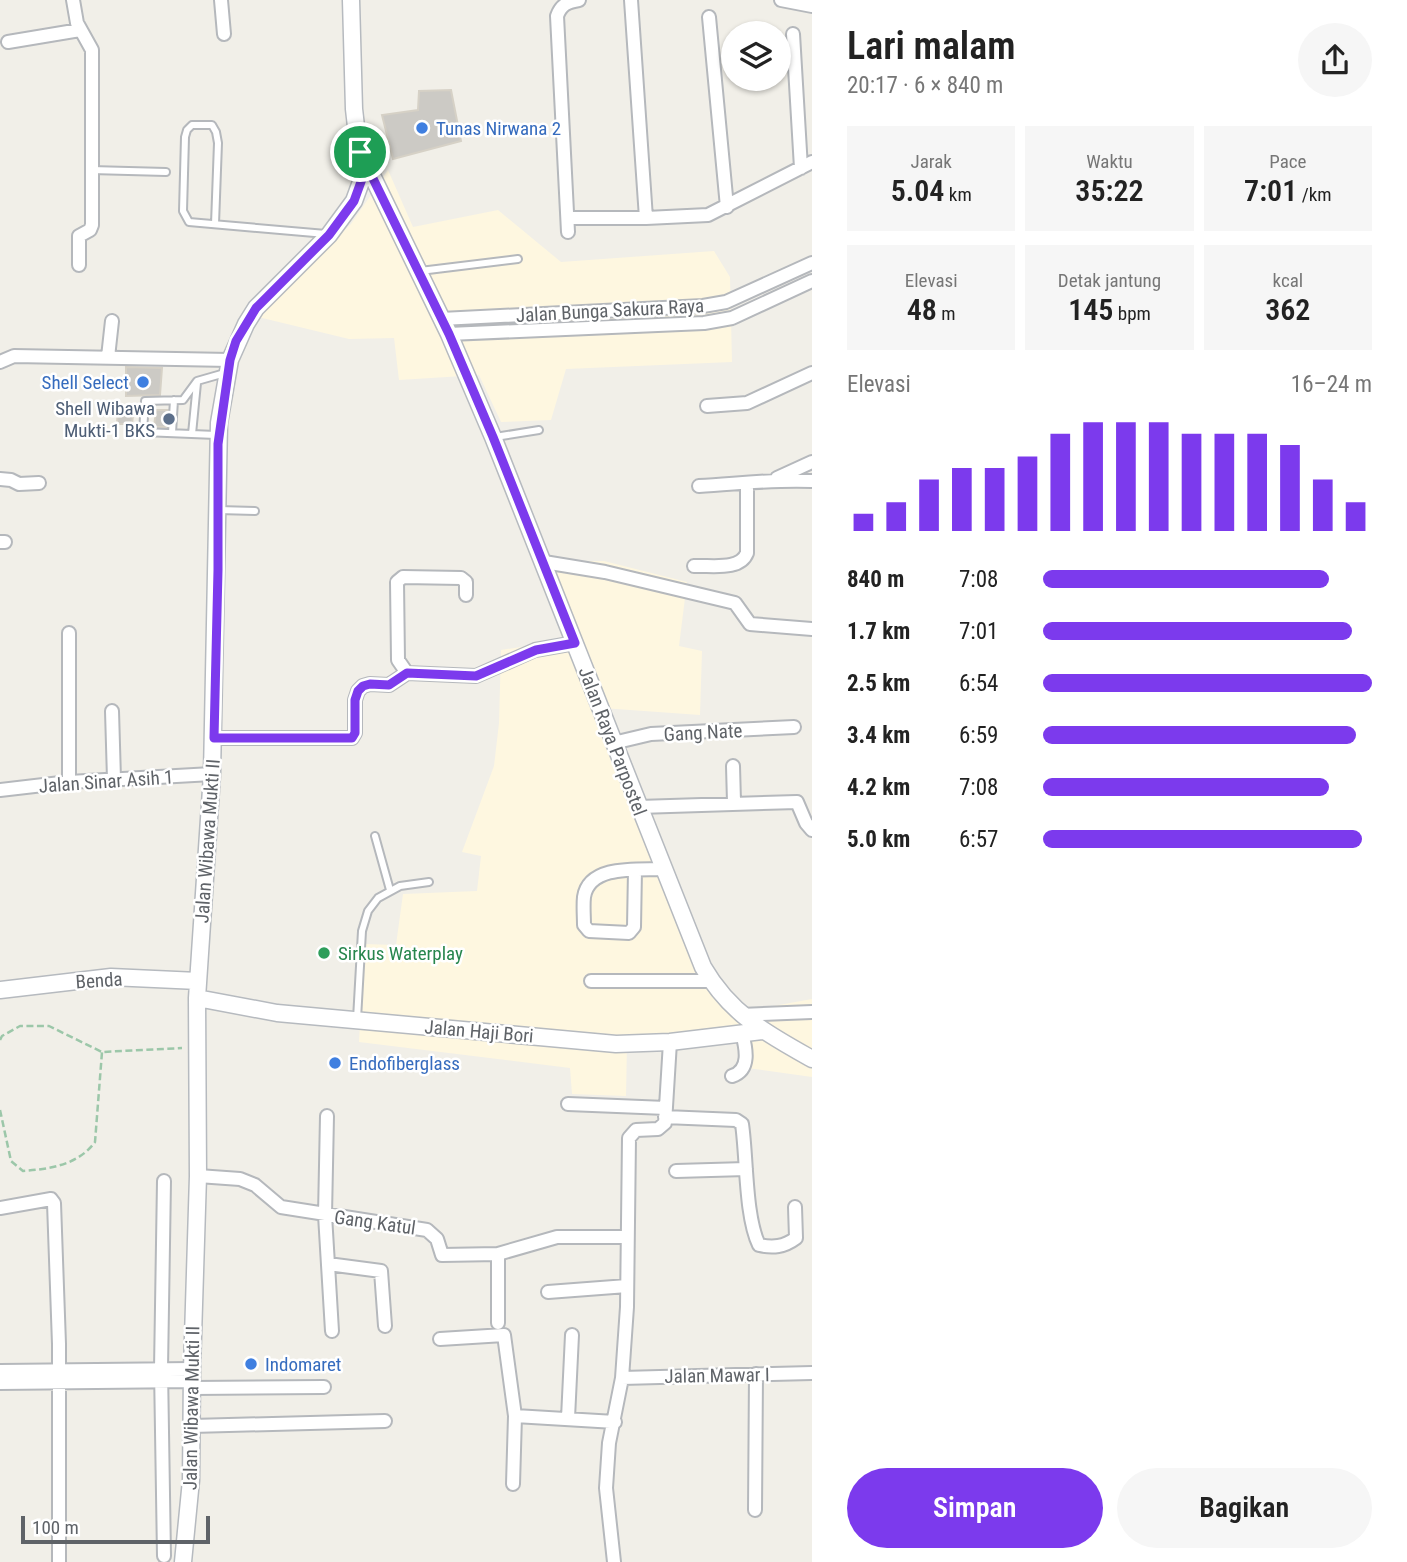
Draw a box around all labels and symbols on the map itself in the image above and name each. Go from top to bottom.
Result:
place label: Tunas Nirwana 2 [436,117,561,140]
marker: Tunas Nirwana 2 [414,120,430,136]
pin [330,122,390,182]
street label: Jalan Bunga Sakura Raya [515,294,705,327]
place label: Shell Select [42,371,129,394]
marker: Shell Select [135,374,151,390]
place label: Shell Wibawa Mukti-1 BKS [55,397,155,442]
marker: Shell Wibawa Mukti-1 BKS [161,411,177,427]
street label: Jalan Raya Parpostel [574,664,651,819]
street label: Gang Nate [663,719,743,746]
street label: Jalan Wibawa Mukti II [190,758,225,924]
street label: Jalan Sinar Asih 1 [38,765,174,798]
place label: Sirkus Waterplay [338,942,463,965]
marker: Sirkus Waterplay [316,945,332,961]
street label: Benda [75,967,123,994]
street label: Jalan Haji Bori [424,1015,534,1048]
place label: Endofiberglass [349,1052,460,1075]
marker: Endofiberglass [327,1055,343,1071]
street label: Gang Katul [333,1205,417,1240]
street label: Jalan Wibawa Mukti II [179,1326,204,1490]
place label: Indomaret [265,1353,341,1376]
marker: Indomaret [243,1356,259,1372]
street label: Jalan Mawar I [664,1363,770,1388]
scale bar [21,1513,210,1545]

